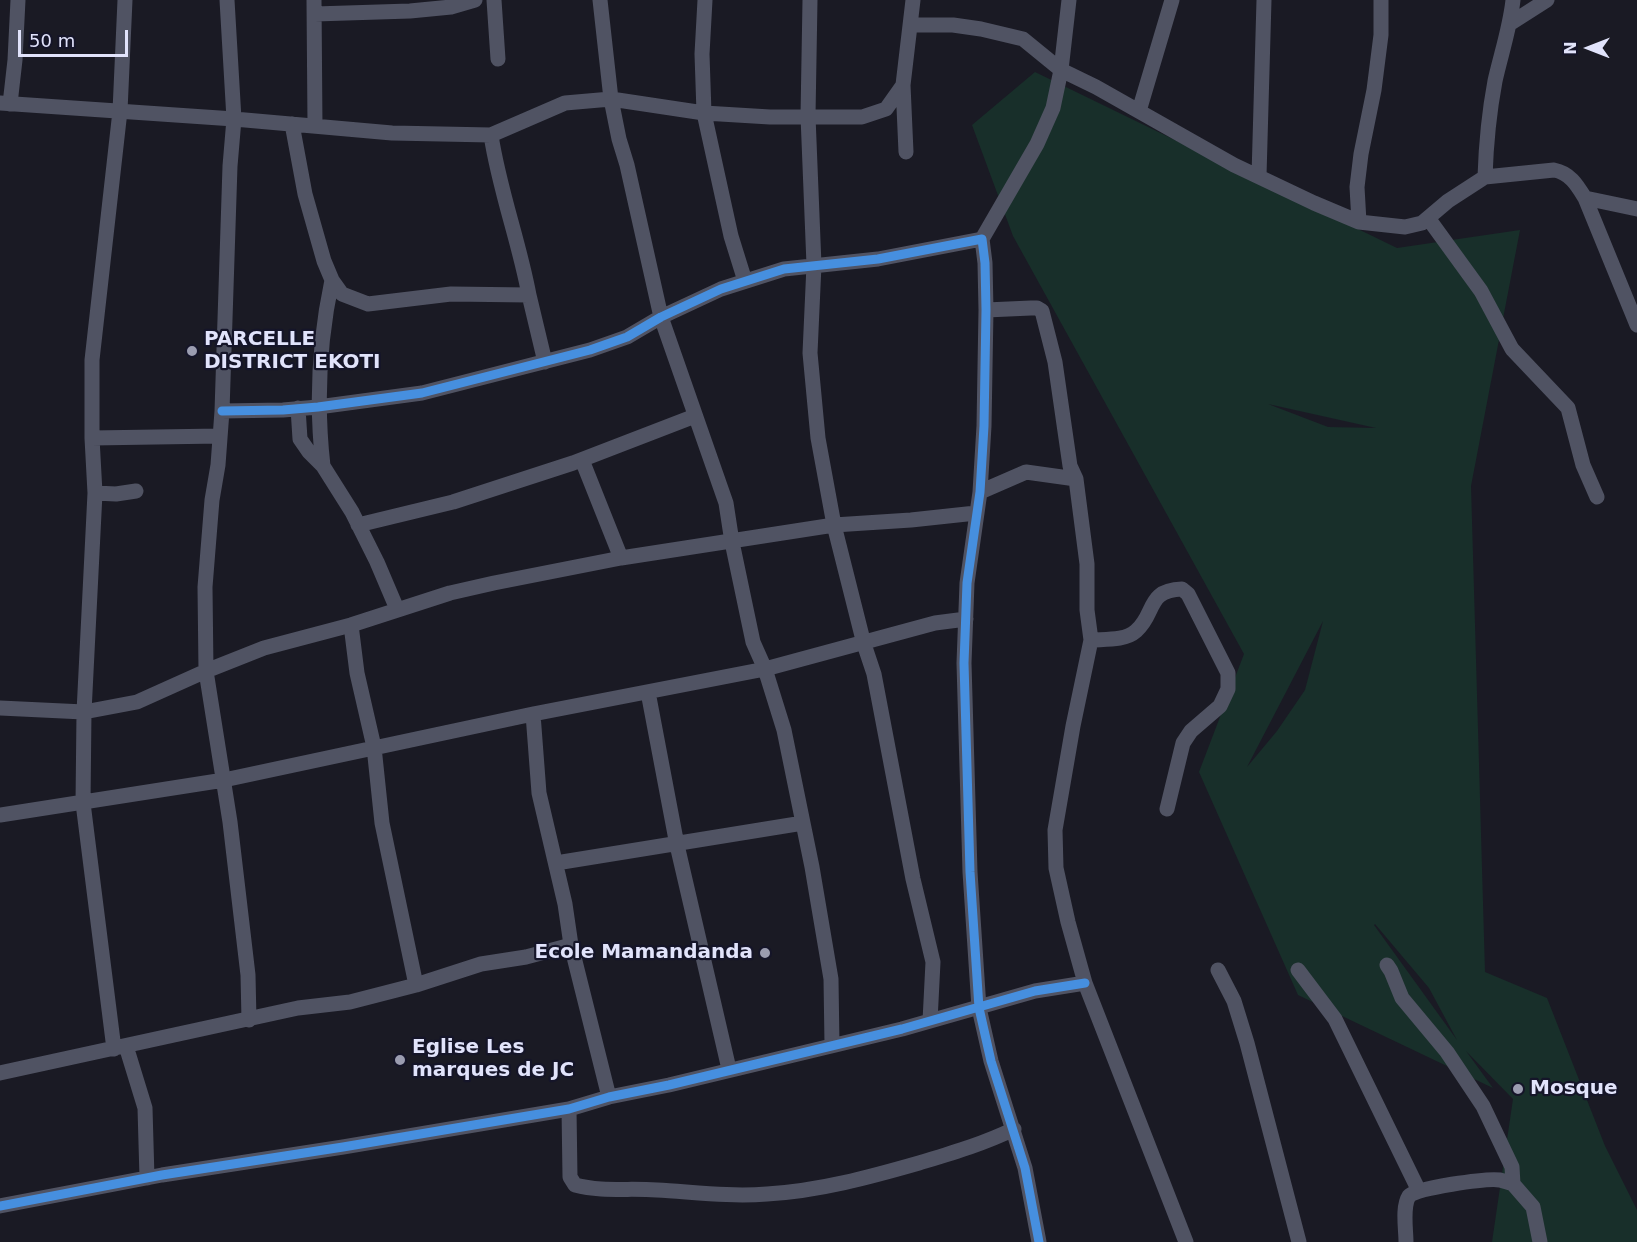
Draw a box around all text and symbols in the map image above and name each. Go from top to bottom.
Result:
scale bar [21,18,130,56]
north arrow [1559,18,1619,78]
text: 50 m [29,30,75,51]
text: N [1561,41,1580,55]
place label: PARCELLE DISTRICT EKOTI [204,328,381,375]
marker: PARCELLE DISTRICT EKOTI [185,344,199,358]
place label: Ecole Mamandanda [535,941,753,965]
marker: Ecole Mamandanda [758,946,772,960]
place label: Eglise Les marques de JC [412,1036,574,1083]
marker: Eglise Les marques de JC [393,1053,407,1067]
place label: Mosque [1530,1077,1618,1101]
marker: Mosque [1511,1082,1525,1096]

